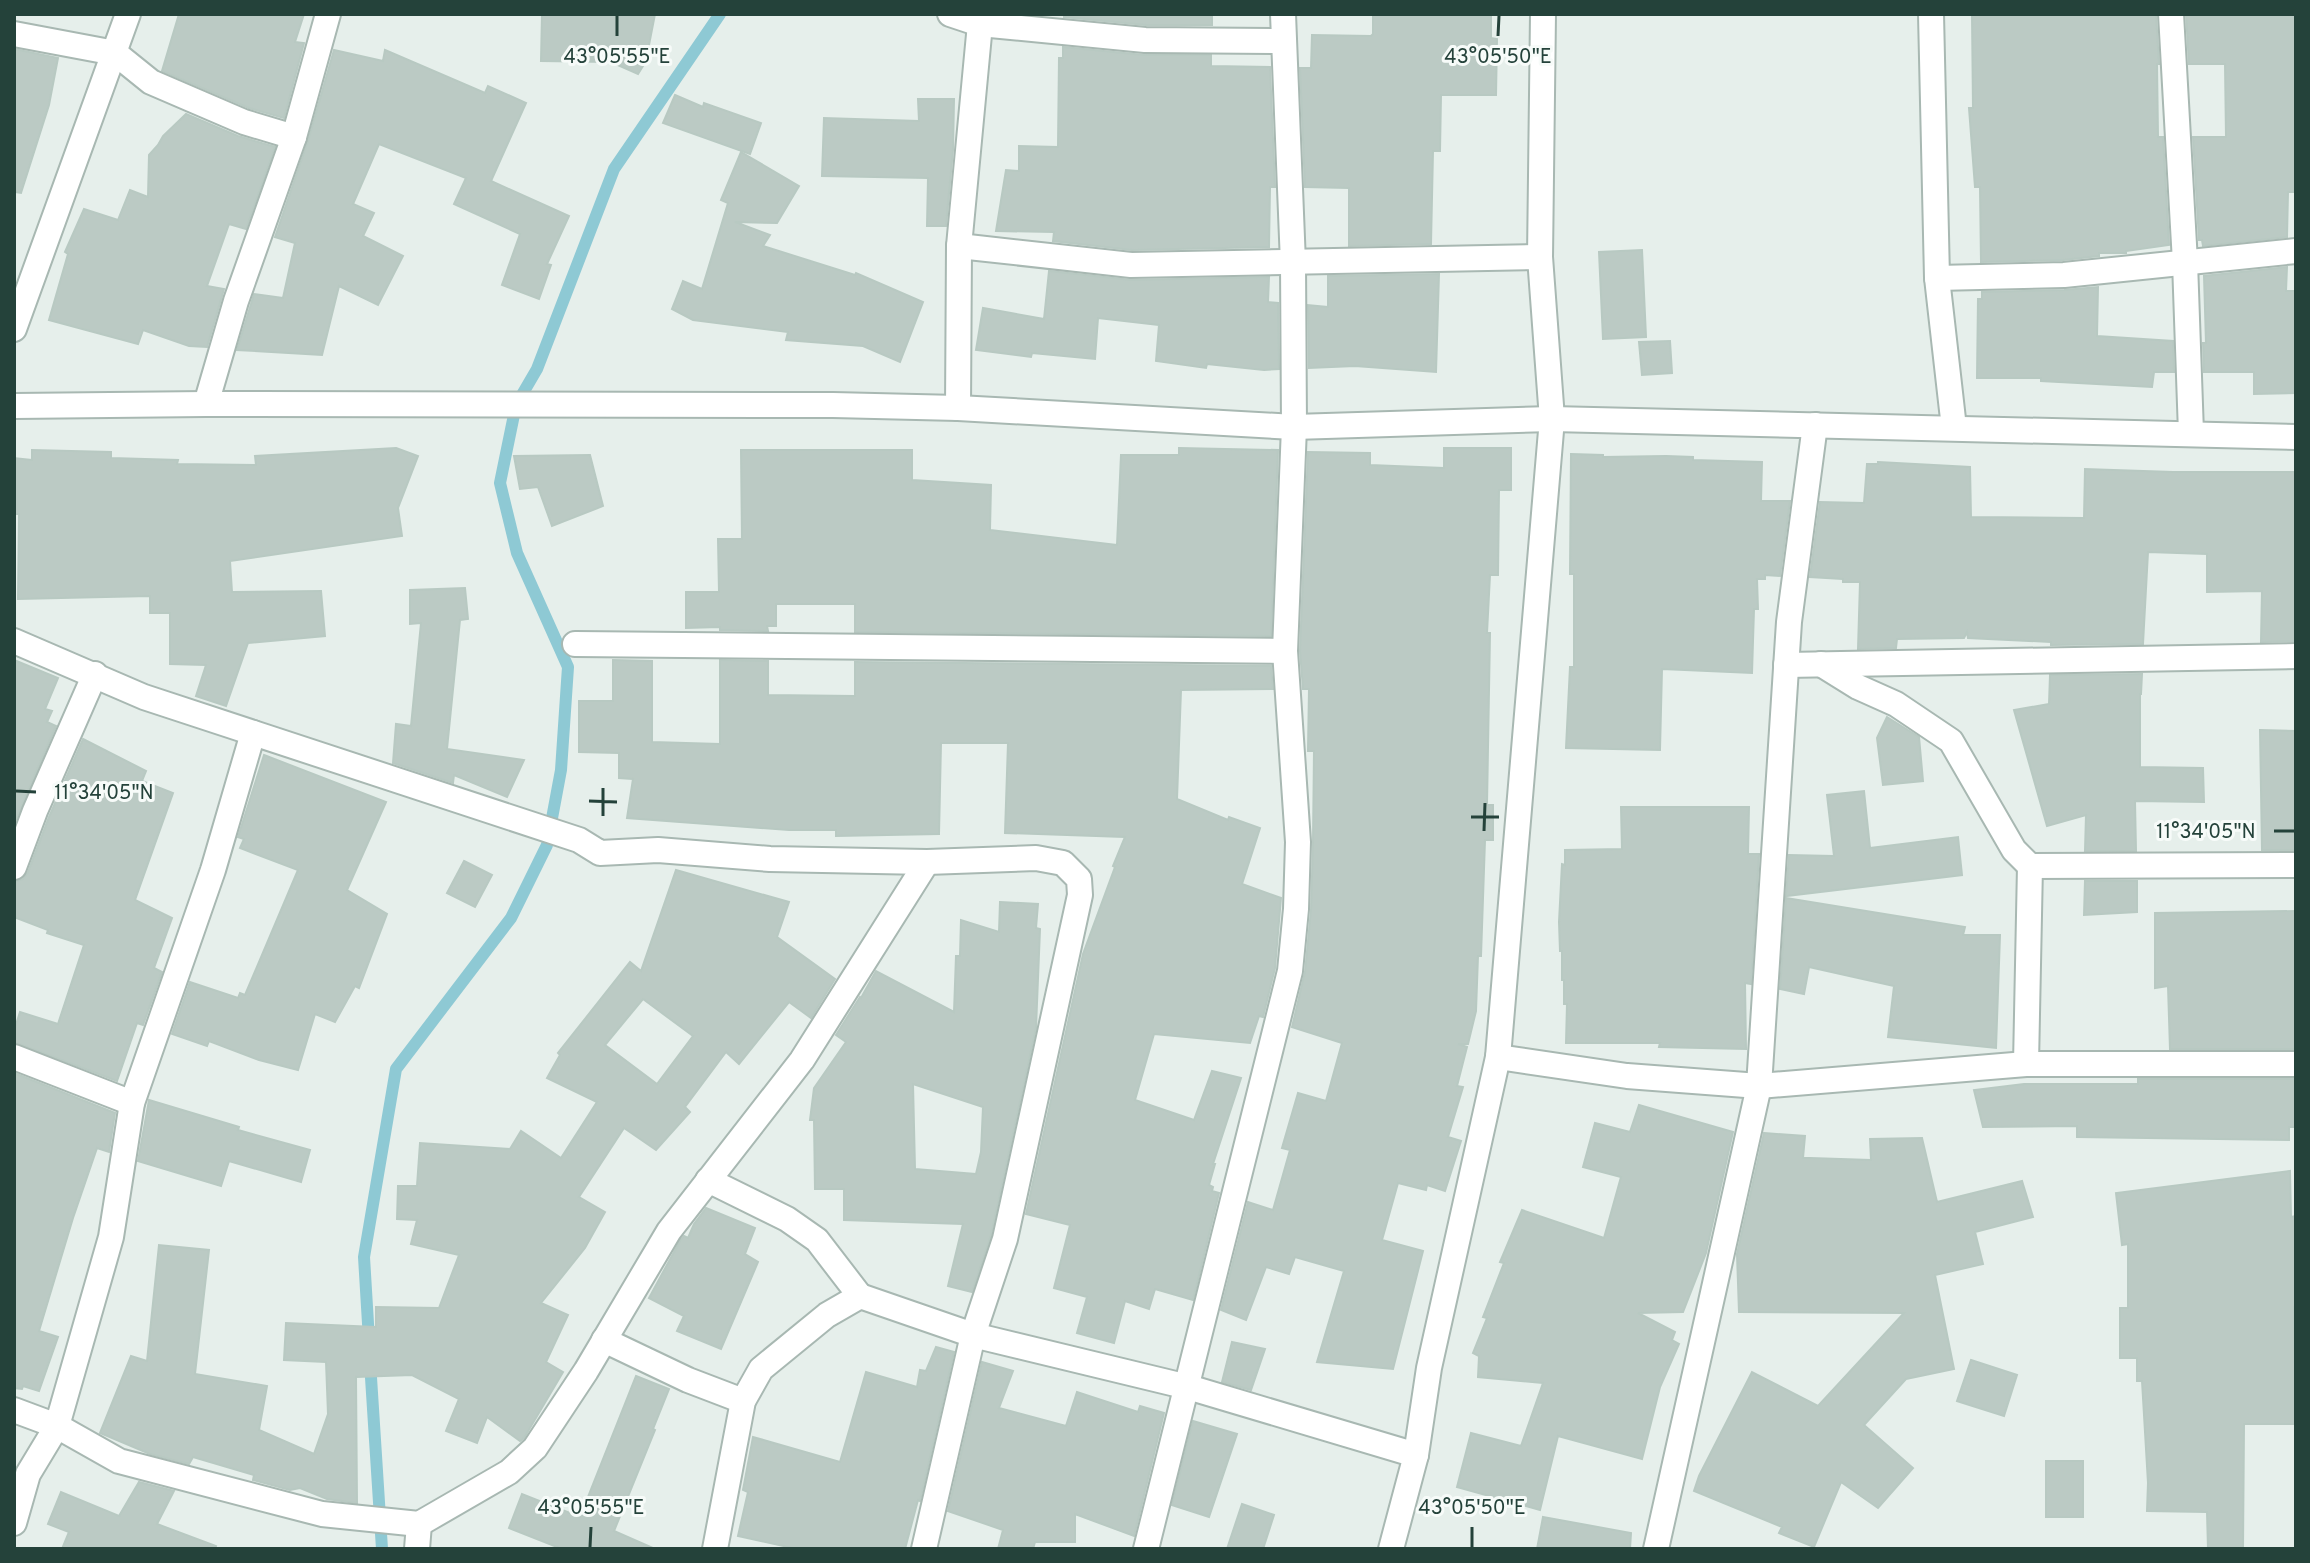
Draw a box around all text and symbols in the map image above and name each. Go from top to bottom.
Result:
text: 43°05'55"E [563,45,671,71]
text: 43°05'50"E [1444,45,1552,71]
text: 11°34'05"N [54,781,154,807]
text: 11°34'05"N [2156,820,2256,846]
text: 43°05'55"E [537,1496,645,1522]
text: 43°05'50"E [1418,1496,1526,1522]

